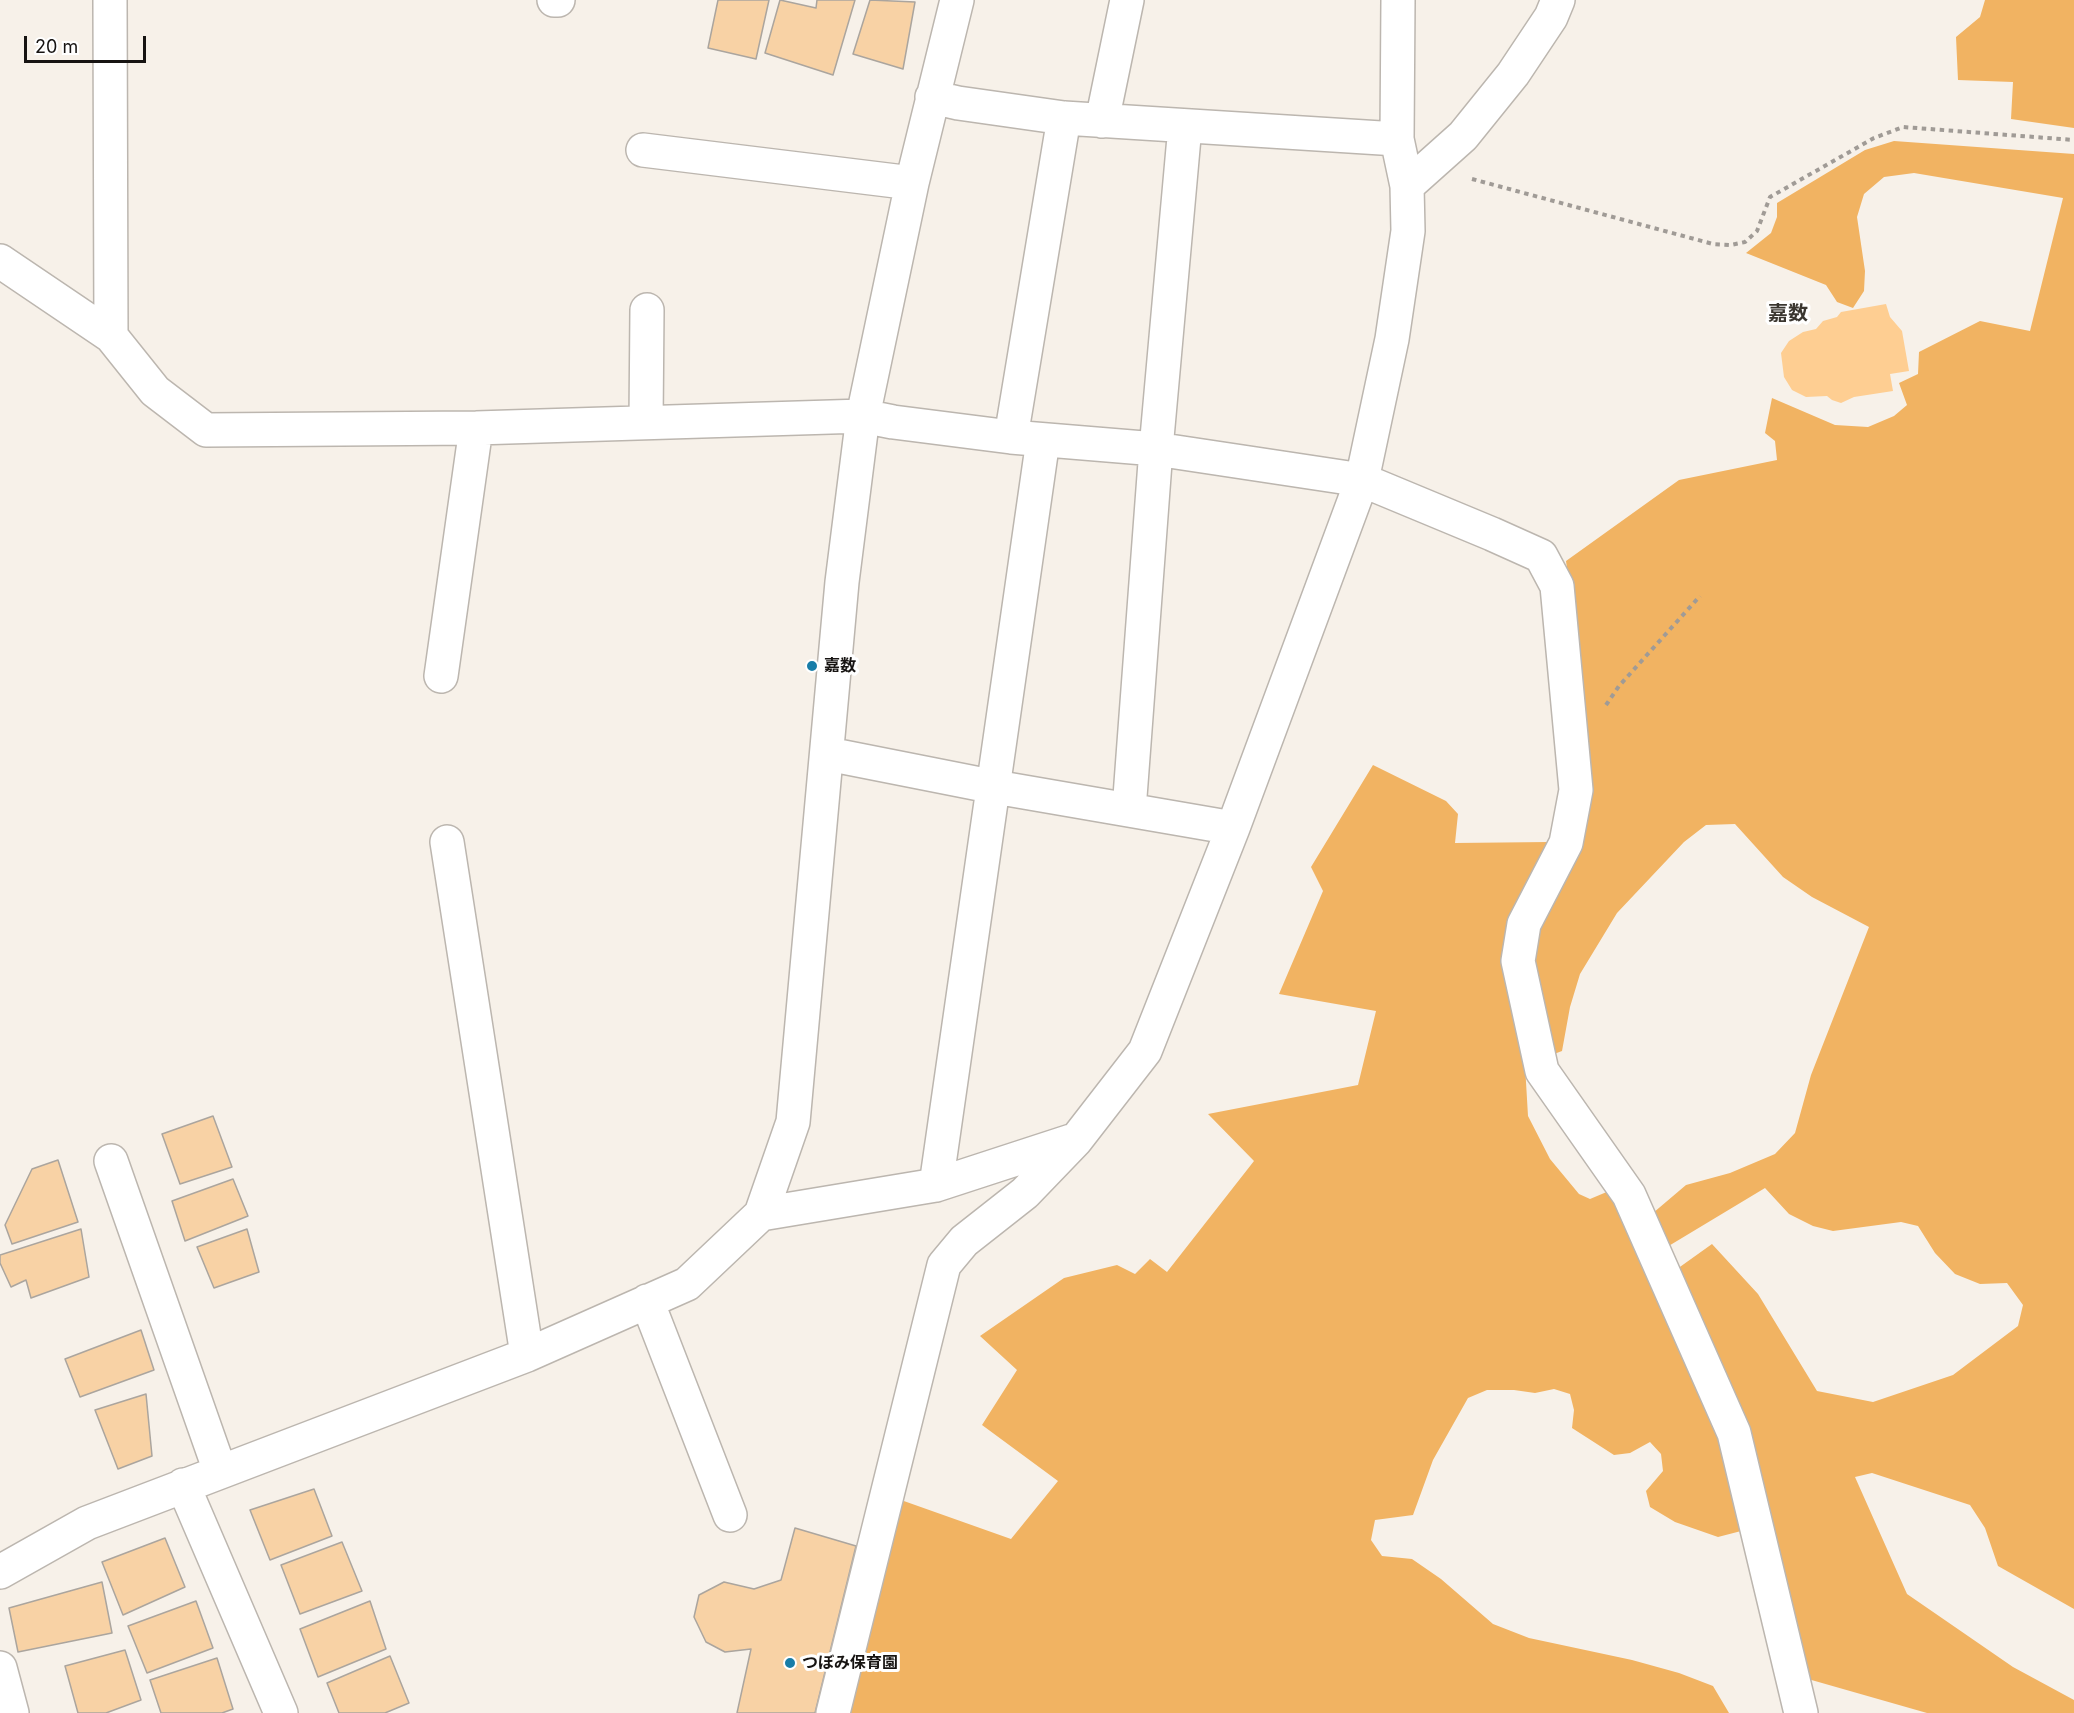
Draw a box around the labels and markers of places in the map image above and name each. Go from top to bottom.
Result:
place label: 嘉数 [824,656,856,676]
marker: 嘉数 [805,659,819,673]
place label: つぼみ保育園 [802,1653,898,1673]
marker: つぼみ保育園 [783,1656,797,1670]

